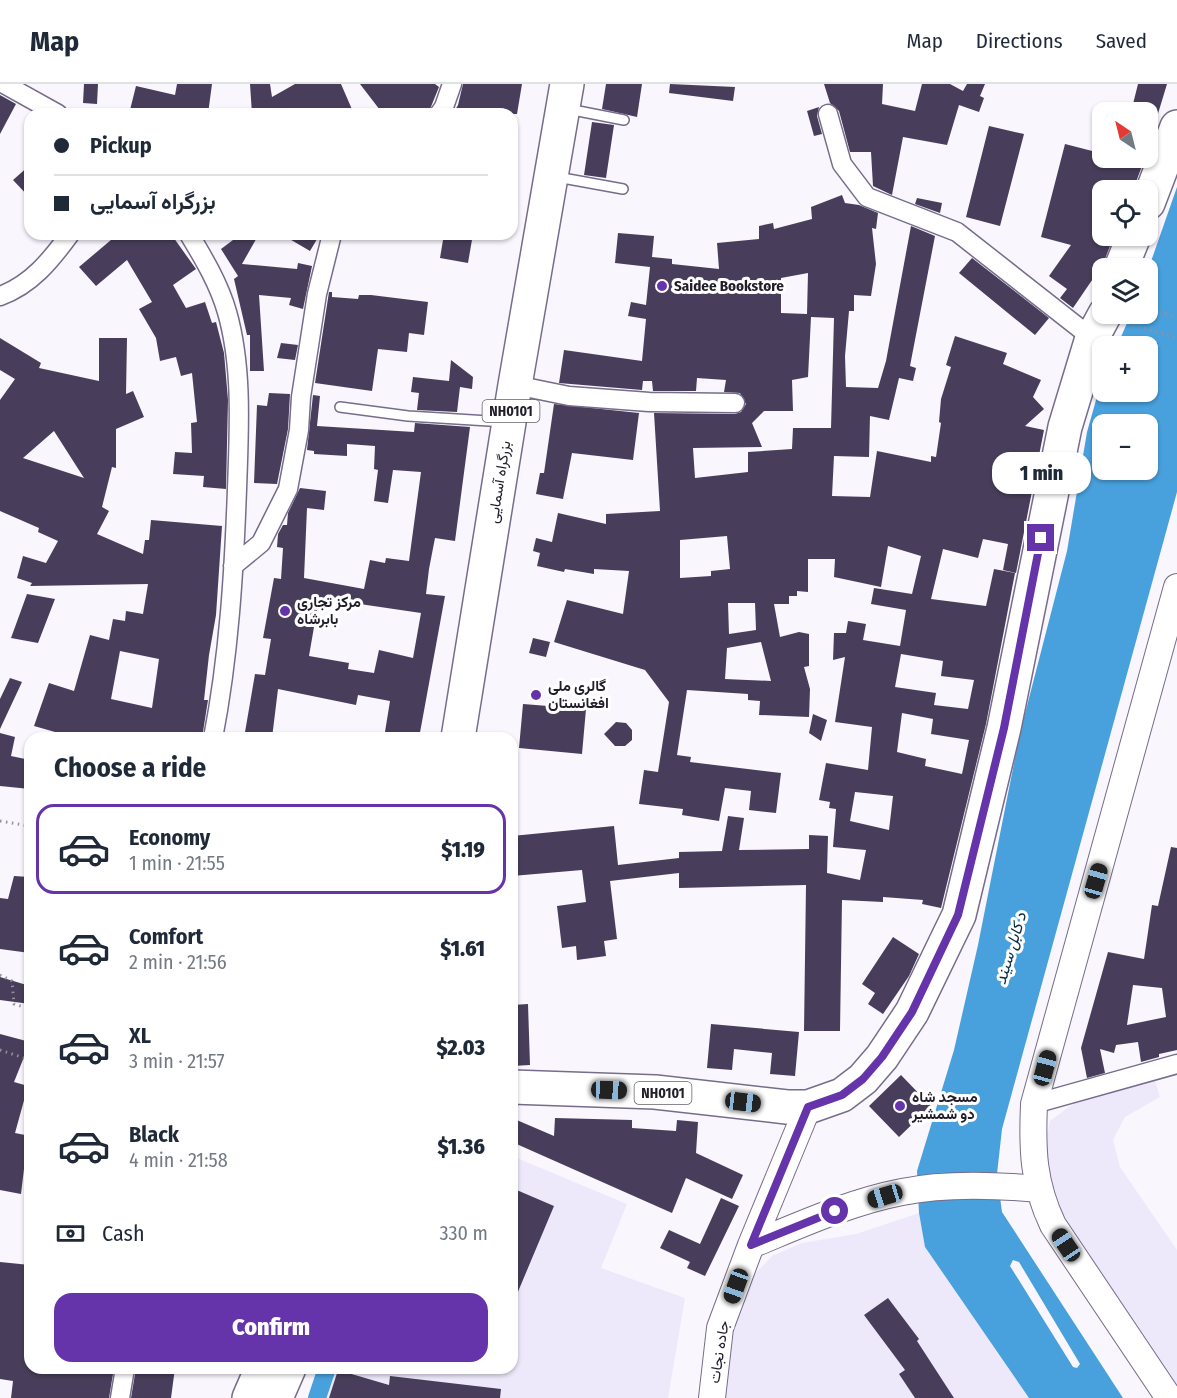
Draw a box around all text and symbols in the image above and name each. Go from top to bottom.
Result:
text: Map [30,25,79,58]
text: Map [906,28,943,54]
text: Directions [976,28,1063,54]
text: Saved [1096,28,1147,54]
north arrow [1092,102,1158,168]
map controls [1092,102,1158,480]
text: Pickup [90,132,152,159]
button: locate [1092,180,1158,246]
text: بزرگراه آسمایی [90,188,216,215]
button: layers [1092,258,1158,324]
place label: Saidee Bookstore [674,277,784,295]
marker: Saidee Bookstore [655,279,669,293]
button: + [1092,336,1158,402]
road number: NH0101 [482,400,540,422]
button: − [1092,414,1158,480]
street label: بزرگراه آسمایی [484,439,515,525]
callout: 1 min [992,451,1090,493]
text: 1 min [1020,461,1063,485]
route end [1027,524,1054,551]
place label: مرکز تجاری بابرشاه [297,593,361,628]
marker: مرکز تجاری بابرشاه [278,604,292,618]
place label: گالری ملی افغانستان [548,677,609,712]
marker: گالری ملی افغانستان [529,688,543,702]
text: Choose a ride [54,752,206,784]
icon: car [57,822,111,876]
text: Economy [129,824,210,851]
text: $1.19 [441,836,485,863]
text: 1 min · 21:55 [129,851,225,875]
car [1082,861,1110,901]
water label: د کابل سيند [991,910,1030,986]
icon: car [57,921,111,975]
text: Comfort [129,923,203,950]
text: $1.61 [440,935,485,962]
text: 2 min · 21:56 [129,950,227,974]
icon: car [57,1020,111,1074]
text: XL [129,1022,151,1049]
text: $2.03 [436,1034,485,1061]
car [1032,1048,1058,1088]
text: 3 min · 21:57 [129,1049,225,1073]
car [591,1080,627,1100]
road number: NH0101 [634,1082,692,1104]
place label: مسجد شاه دو شمشیر [911,1088,978,1123]
car [724,1091,762,1113]
marker: مسجد شاه دو شمشیر [893,1099,907,1113]
icon: car [57,1119,111,1173]
text: Black [129,1121,179,1148]
text: $1.36 [437,1133,485,1160]
text: 4 min · 21:58 [129,1148,228,1172]
car [865,1182,905,1210]
route start [821,1197,848,1224]
icon: cash [54,1217,87,1250]
text: Cash [102,1220,145,1247]
text: 330 m [439,1221,488,1245]
car [1048,1225,1084,1265]
car [721,1266,751,1306]
button: Confirm [54,1293,488,1362]
street label: جاده نجات [705,1319,733,1385]

